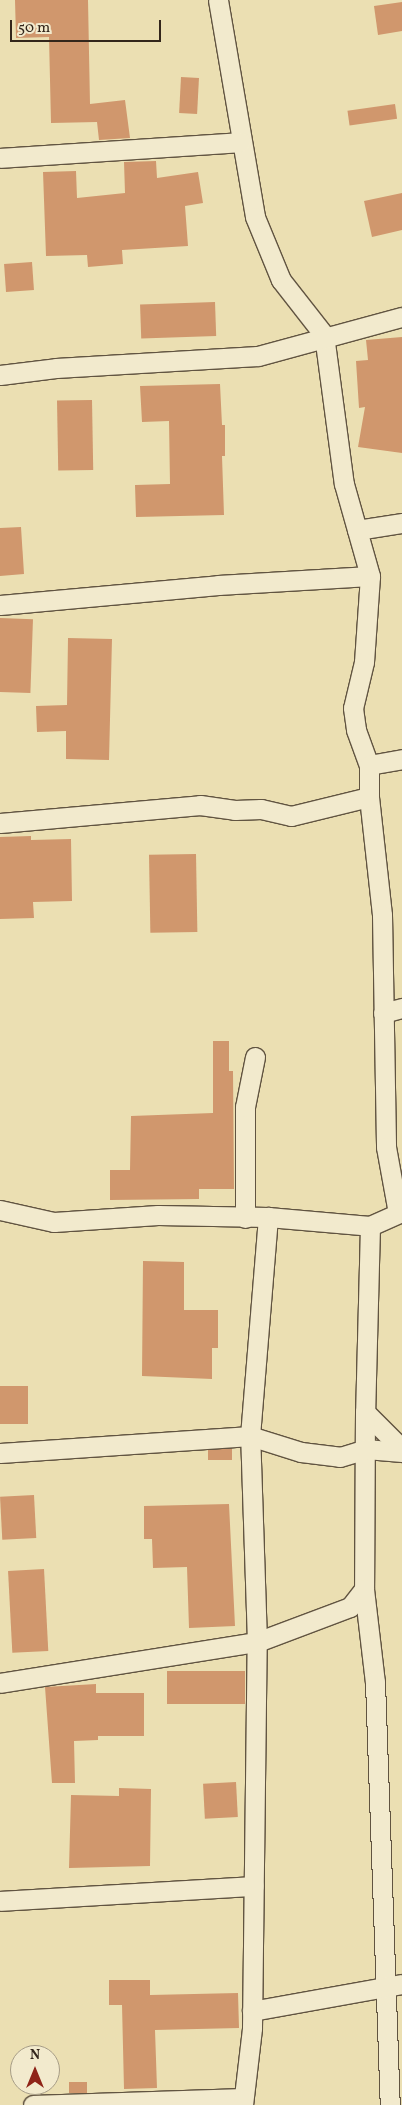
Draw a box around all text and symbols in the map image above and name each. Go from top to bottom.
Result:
scale bar [12,10,164,42]
text: 50 m [18,18,50,39]
north arrow [10,2045,60,2095]
text: N [30,2046,40,2065]

